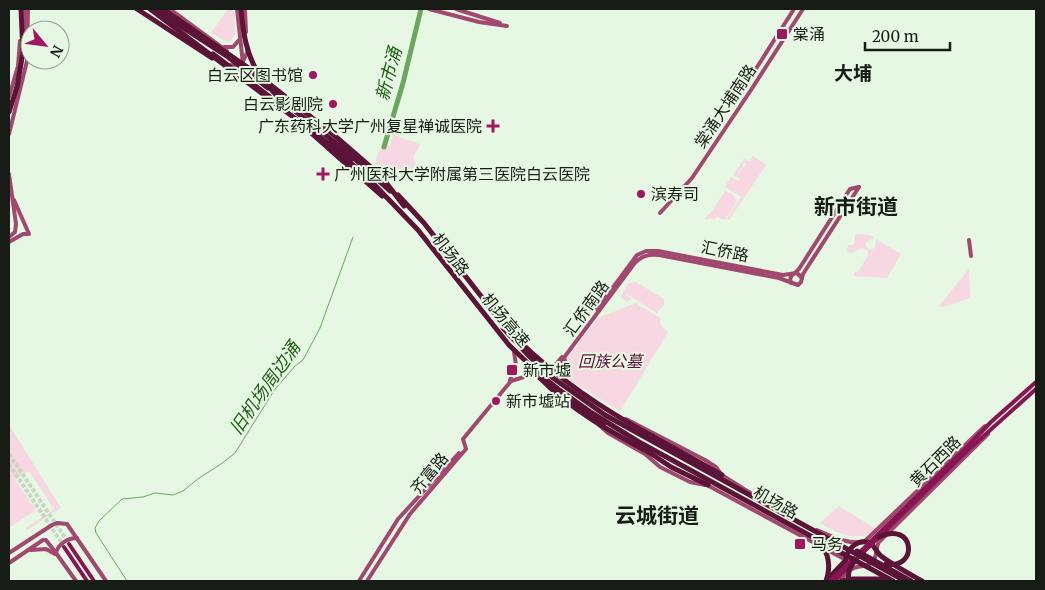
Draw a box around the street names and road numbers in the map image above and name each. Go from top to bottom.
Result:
street label: 棠涌大埔南路 [690,61,760,151]
street label: 机场路 [428,229,474,279]
street label: 汇侨路 [700,237,750,265]
street label: 汇侨南路 [559,276,613,340]
street label: 机场高速 [478,289,534,351]
street label: 黄石西路 [905,431,965,491]
street label: 齐富路 [406,448,452,498]
street label: 机场路 [750,482,802,522]

